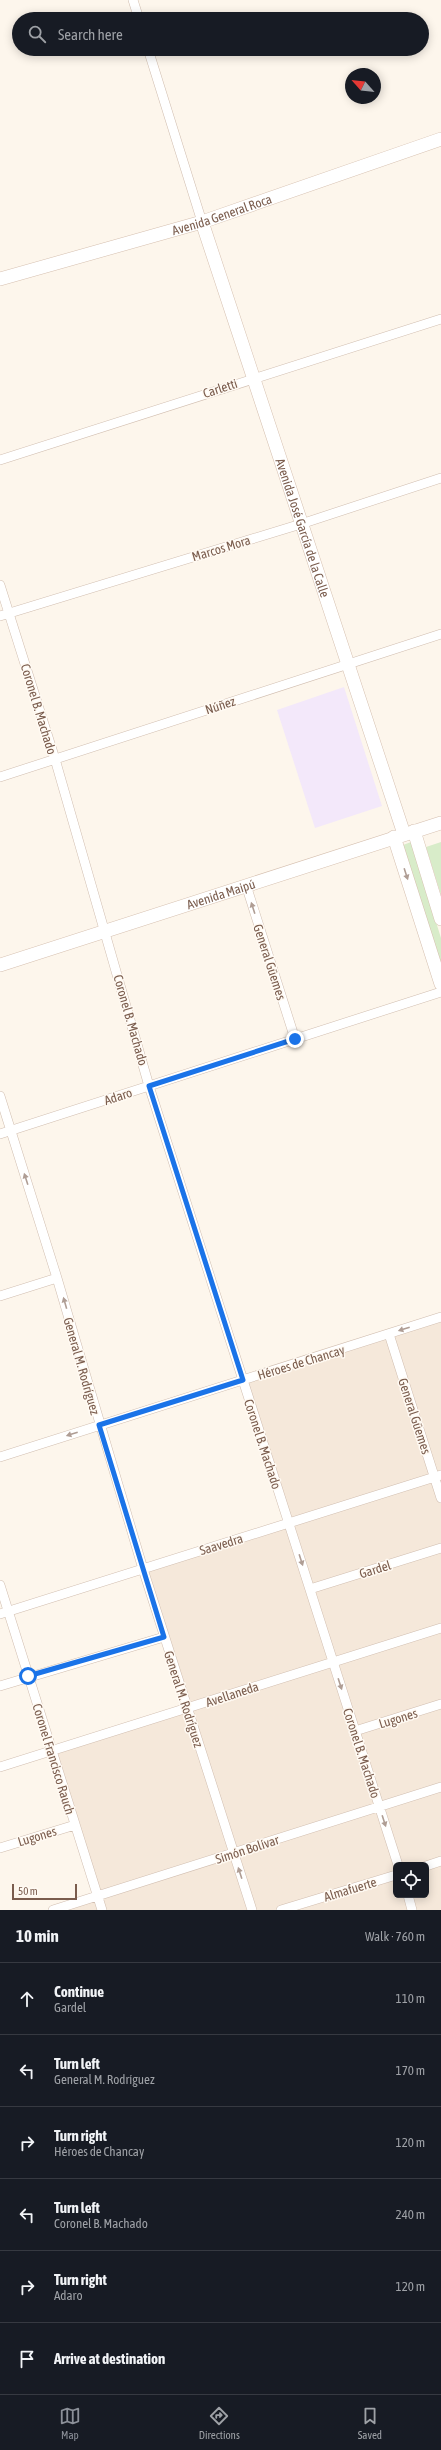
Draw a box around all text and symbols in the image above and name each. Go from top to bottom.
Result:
search box [12,12,429,56]
icon: search [26,23,48,45]
text: Search here [58,26,123,43]
north arrow [345,68,381,104]
street label: Avenida General Roca [170,191,274,238]
street label: Carletti [201,376,239,401]
street label: Avenida José García de la Calle [273,456,332,599]
street label: Marcos Mora [190,532,252,564]
street label: Coronel B. Machado [18,662,59,756]
street label: Núñez [203,693,237,717]
one-way arrow [403,869,409,881]
street label: Avenida Maipú [185,876,257,912]
one-way arrow [250,902,256,914]
street label: General Güemes [250,922,289,1002]
street label: Coronel B. Machado [110,973,151,1067]
route end [286,1030,304,1048]
street label: Adaro [102,1085,134,1108]
one-way arrow [23,1172,29,1184]
one-way arrow [61,1297,67,1309]
street label: General M. Rodríguez [60,1316,103,1417]
one-way arrow [398,1326,410,1332]
street label: Héroes de Chancay [256,1342,347,1383]
street label: General Güemes [395,1376,434,1456]
street label: Coronel B. Machado [241,1397,284,1491]
one-way arrow [66,1431,78,1437]
street label: Saavedra [198,1531,245,1558]
one-way arrow [298,1554,304,1566]
street label: Gardel [358,1557,393,1581]
street label: General M. Rodríguez [161,1649,206,1750]
route start [19,1667,37,1685]
one-way arrow [337,1678,343,1690]
street label: Avellaneda [204,1679,261,1710]
street label: Coronel Francisco Rauch [29,1702,78,1816]
street label: Lugones [377,1705,420,1731]
street label: Coronel B. Machado [340,1706,383,1800]
one-way arrow [381,1815,387,1827]
street label: Lugones [16,1823,59,1849]
street label: Simón Bolívar [214,1832,281,1867]
map controls [393,1862,429,1898]
button: locate [393,1862,429,1898]
one-way arrow [237,1867,243,1879]
street label: Almafuerte [322,1874,378,1905]
scale bar [12,1882,77,1901]
text: 50 m [18,1885,38,1897]
text: 10 min [16,1926,59,1946]
text: Walk · 760 m [365,1929,425,1944]
text: Continue [54,1983,104,2000]
icon: ahead [16,1988,38,2010]
text: 110 m [396,1991,425,2006]
text: Gardel [54,2000,86,2015]
text: Turn left [54,2055,100,2072]
icon: left [16,2060,38,2082]
text: 170 m [396,2063,425,2078]
text: General M. Rodríguez [54,2072,155,2087]
text: Turn right [54,2127,107,2144]
icon: right [16,2132,38,2154]
text: 120 m [396,2135,425,2150]
text: Héroes de Chancay [54,2144,144,2159]
text: Turn left [54,2199,100,2216]
icon: left [16,2204,38,2226]
text: 240 m [396,2207,425,2222]
text: Coronel B. Machado [54,2216,148,2231]
text: Turn right [54,2271,107,2288]
icon: right [16,2276,38,2298]
text: 120 m [396,2279,425,2294]
text: Adaro [54,2288,83,2303]
icon: arrive [16,2348,38,2370]
text: Arrive at destination [54,2350,165,2367]
tab: Map [59,2405,81,2441]
tab: Directions [199,2405,240,2441]
tab: Saved [358,2405,382,2441]

